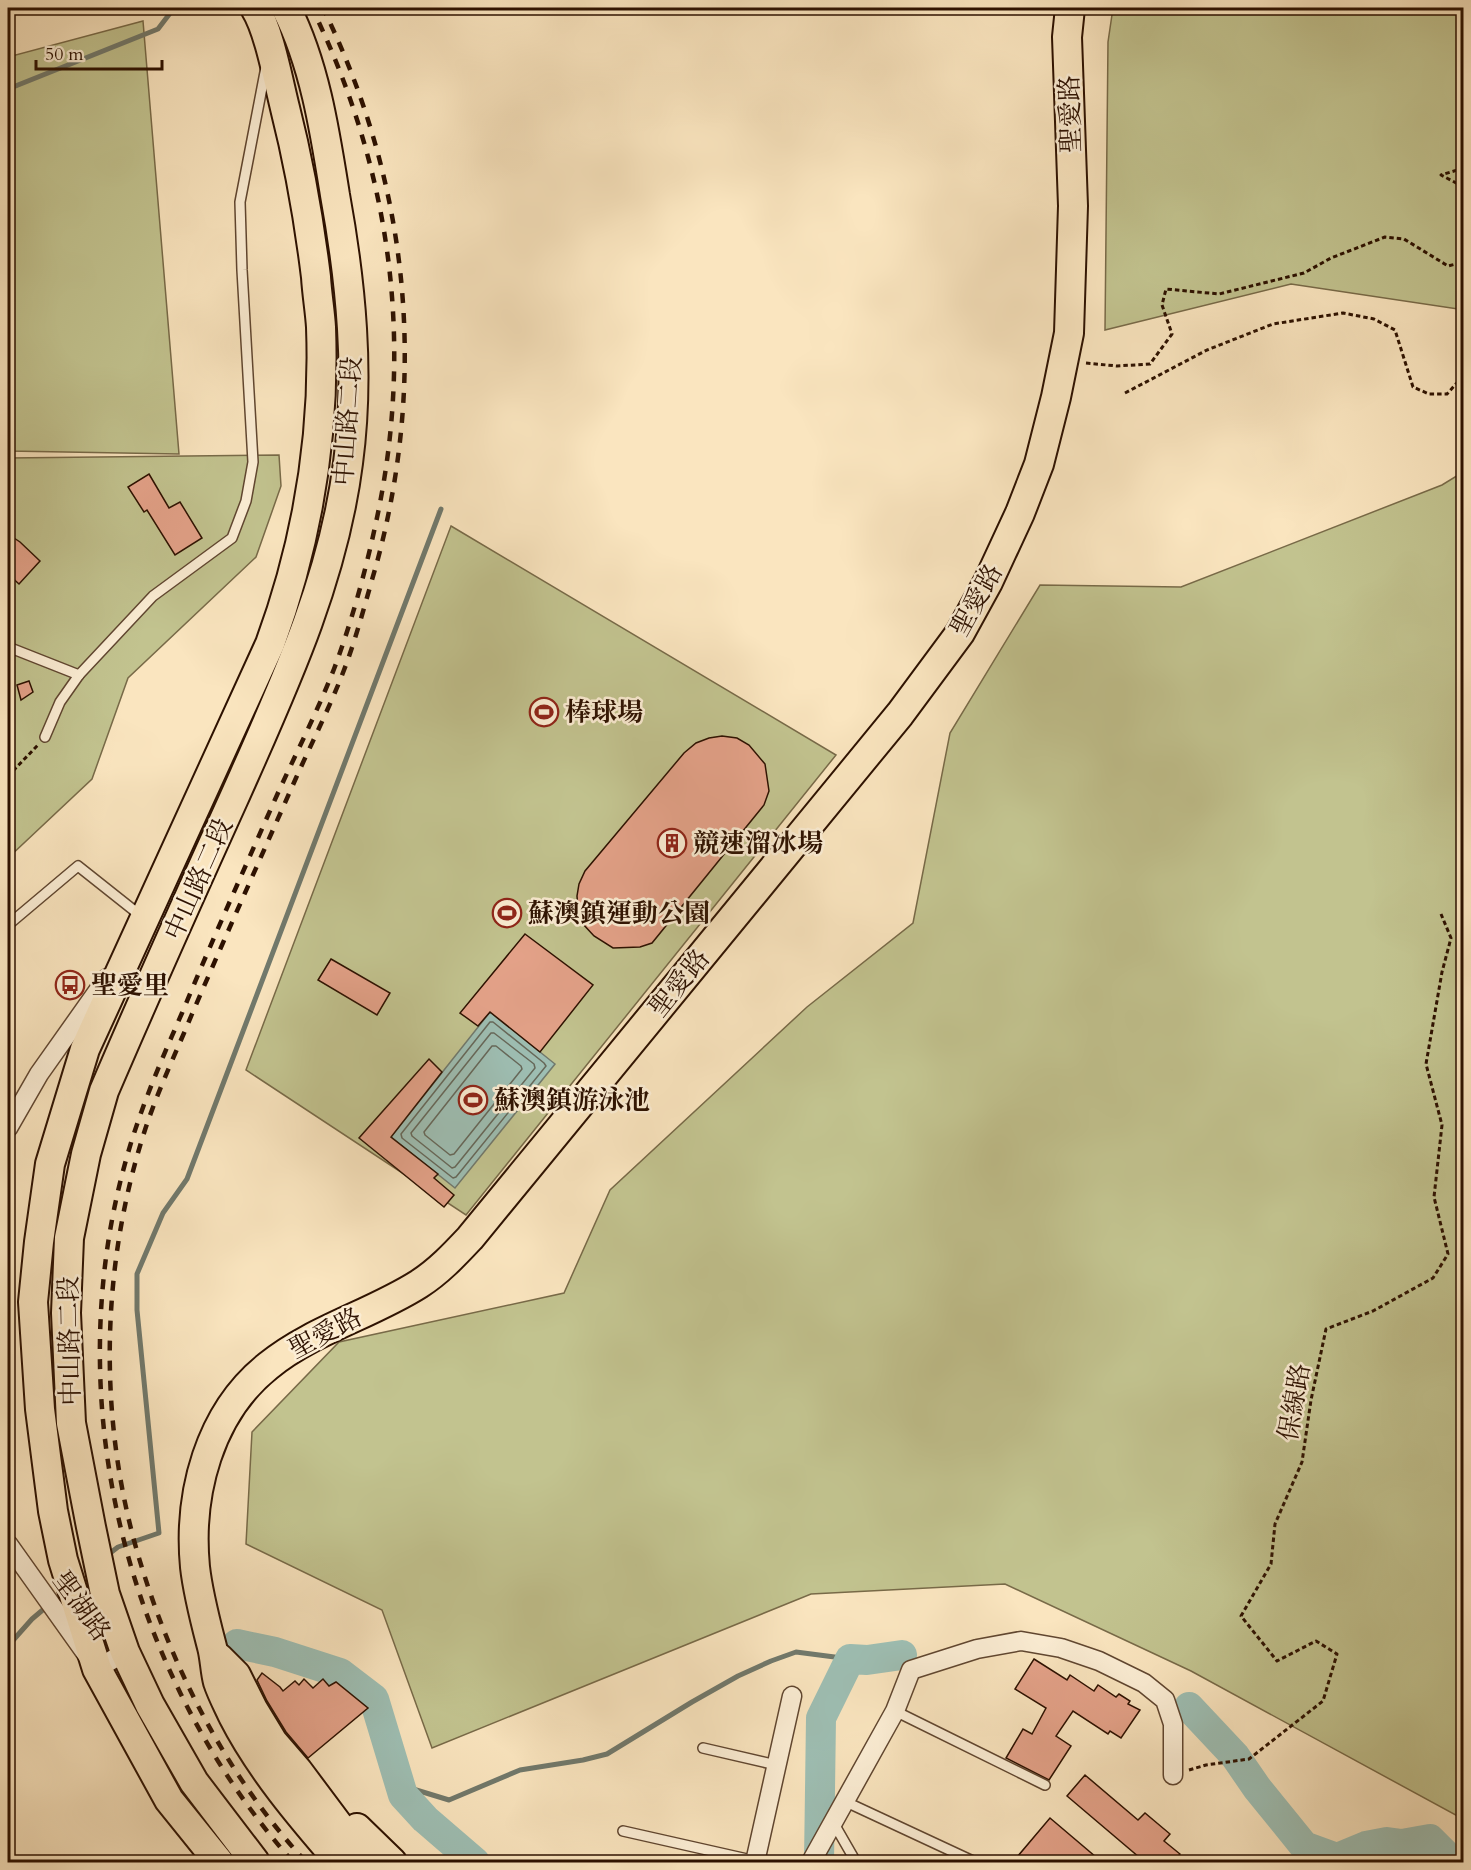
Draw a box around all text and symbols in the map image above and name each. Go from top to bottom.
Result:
scale bar [36,33,162,71]
text: 50 m [45,42,84,67]
street label: 聖愛路 [1052,74,1089,154]
street label: 中山路二段 [326,355,369,487]
street label: 聖愛路 [942,558,1011,643]
place label: 棒球場 [565,695,643,730]
sports icon: 棒球場 [528,696,560,728]
street label: 中山路二段 [156,813,241,946]
place label: 競速溜冰場 [693,826,823,861]
building icon: 競速溜冰場 [656,827,688,859]
place label: 蘇澳鎮運動公園 [528,896,710,931]
sports icon: 蘇澳鎮運動公園 [491,897,523,929]
street label: 聖愛路 [641,942,718,1025]
place label: 聖愛里 [91,968,169,1003]
bus stop icon: 聖愛里 [54,969,86,1001]
place label: 蘇澳鎮游泳池 [494,1083,650,1118]
sports icon: 蘇澳鎮游泳池 [457,1084,489,1116]
street label: 中山路二段 [51,1276,88,1406]
street label: 聖愛路 [283,1300,368,1367]
street label: 保線路 [1270,1361,1319,1444]
street label: 聖湖路 [45,1564,119,1648]

